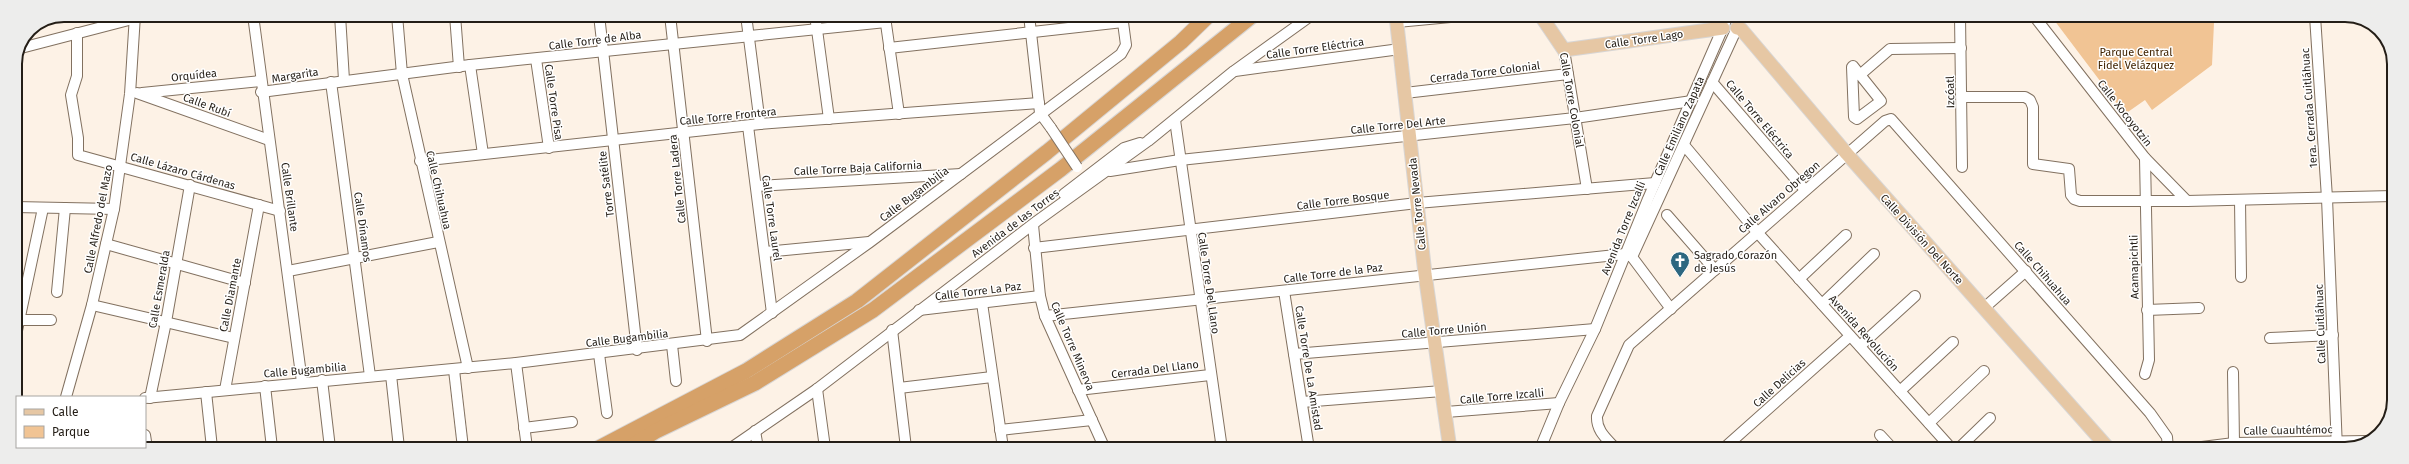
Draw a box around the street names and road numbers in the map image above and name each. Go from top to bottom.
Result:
street label: Calle Torre de Alba [548,28,642,53]
street label: Calle Torre Lago [1604,28,1684,51]
street label: Calle Torre Eléctrica [1265,35,1365,62]
street label: 1era. Cerrada Cuitláhuac [2299,48,2320,168]
street label: Calle Torre Colonial [1557,51,1586,149]
street label: Cerrada Torre Colonial [1429,59,1541,86]
street label: Calle Torre Pisa [542,63,565,141]
street label: Margarita [271,65,319,86]
street label: Orquídea [170,67,218,84]
street label: Calle Emiliano Zapata [1652,74,1707,178]
street label: Izcóatl [1944,76,1957,108]
street label: Calle Torre Eléctrica [1723,77,1796,161]
street label: Calle Xocoyotzin [2095,77,2155,149]
street label: Calle Rubí [181,91,233,120]
street label: Calle Torre Frontera [679,105,777,128]
street label: Calle Torre Del Arte [1350,114,1446,137]
street label: Calle Torre Ladera [666,134,689,224]
street label: Calle Chihuahua [423,149,454,231]
street label: Calle Lázaro Cárdenas [129,150,237,193]
street label: Torre Satélite [596,150,617,218]
street label: Calle Torre Nevada [1406,157,1429,251]
street label: Calle Alvaro Obregon [1736,158,1823,236]
street label: Calle Torre Baja California [794,159,922,178]
street label: Calle Brillante [278,162,301,233]
street label: Calle Alfredo del Mazo [82,164,115,275]
street label: Calle Bugambilia [877,164,951,225]
street label: Calle Torre Laurel [759,174,784,262]
street label: Avenida Torre Izcalli [1599,179,1648,277]
street label: Avenida de las Torres [969,186,1062,261]
street label: Calle Torre Bosque [1296,188,1390,213]
street label: Calle Dínamos [351,191,374,263]
street label: Calle División Del Norte [1878,191,1966,287]
street label: Calle Torre Del Llano [1195,231,1222,335]
street label: Acamapichtli [2127,235,2142,299]
street label: Calle Chihuahua [2011,239,2074,308]
street label: Calle Esmeralda [146,249,173,329]
street label: Calle Diamante [217,257,244,333]
street label: Calle Torre de la Paz [1283,261,1384,286]
street label: Calle Torre La Paz [934,280,1022,303]
street label: Calle Cuitláhuac [2313,284,2328,364]
street label: Avenida Revolución [1826,293,1901,374]
street label: Calle Torre Minerva [1048,300,1097,393]
street label: Calle Torre De La Amistad [1292,305,1325,432]
street label: Calle Torre Unión [1401,320,1487,341]
street label: Calle Bugambilia [585,327,669,350]
street label: Calle Delicias [1750,356,1808,410]
street label: Cerrada Del Llano [1111,358,1200,381]
street label: Calle Bugambilia [263,360,347,381]
street label: Calle Torre Izcalli [1459,386,1545,407]
street label: Calle Cuauhtémoc [2243,423,2333,438]

